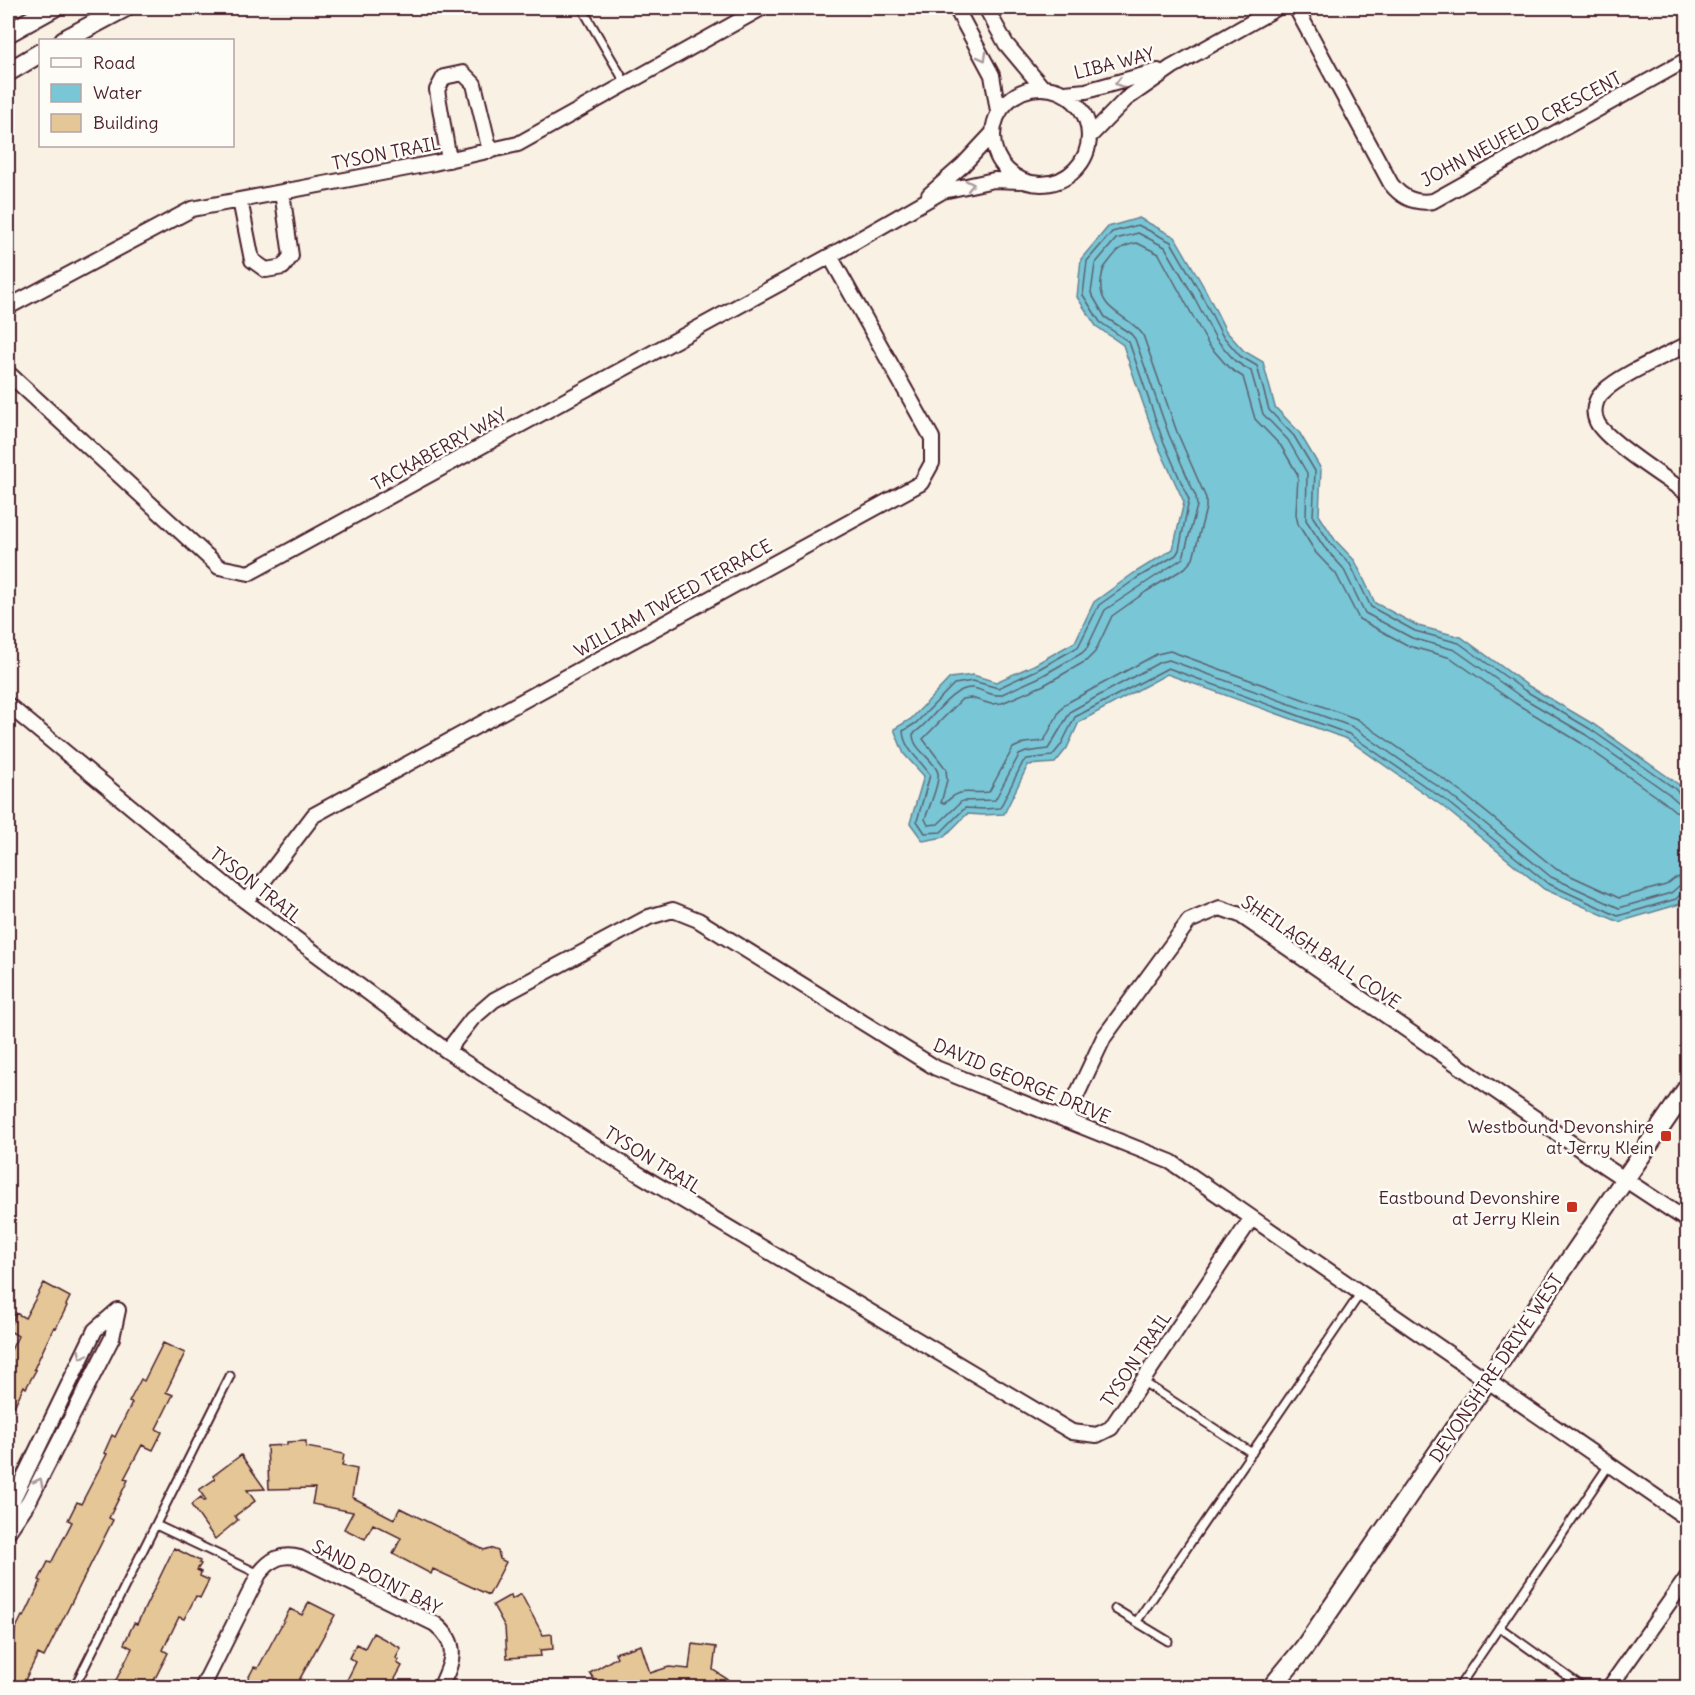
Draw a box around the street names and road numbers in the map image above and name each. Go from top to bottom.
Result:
street label: LIBA WAY [1071,42,1157,84]
street label: JOHN NEUFELD CRESCENT [1417,66,1625,192]
street label: TYSON TRAIL [330,131,442,175]
street label: TACKABERRY WAY [367,402,511,496]
street label: WILLIAM TWEED TERRACE [570,534,776,662]
street label: TYSON TRAIL [206,842,307,928]
street label: SHEILAGH BALL COVE [1237,890,1405,1014]
street label: DAVID GEORGE DRIVE [930,1033,1114,1129]
street label: TYSON TRAIL [600,1121,706,1199]
street label: DEVONSHIRE DRIVE WEST [1424,1269,1568,1467]
street label: TYSON TRAIL [1096,1307,1176,1411]
street label: SAND POINT BAY [308,1535,446,1619]

